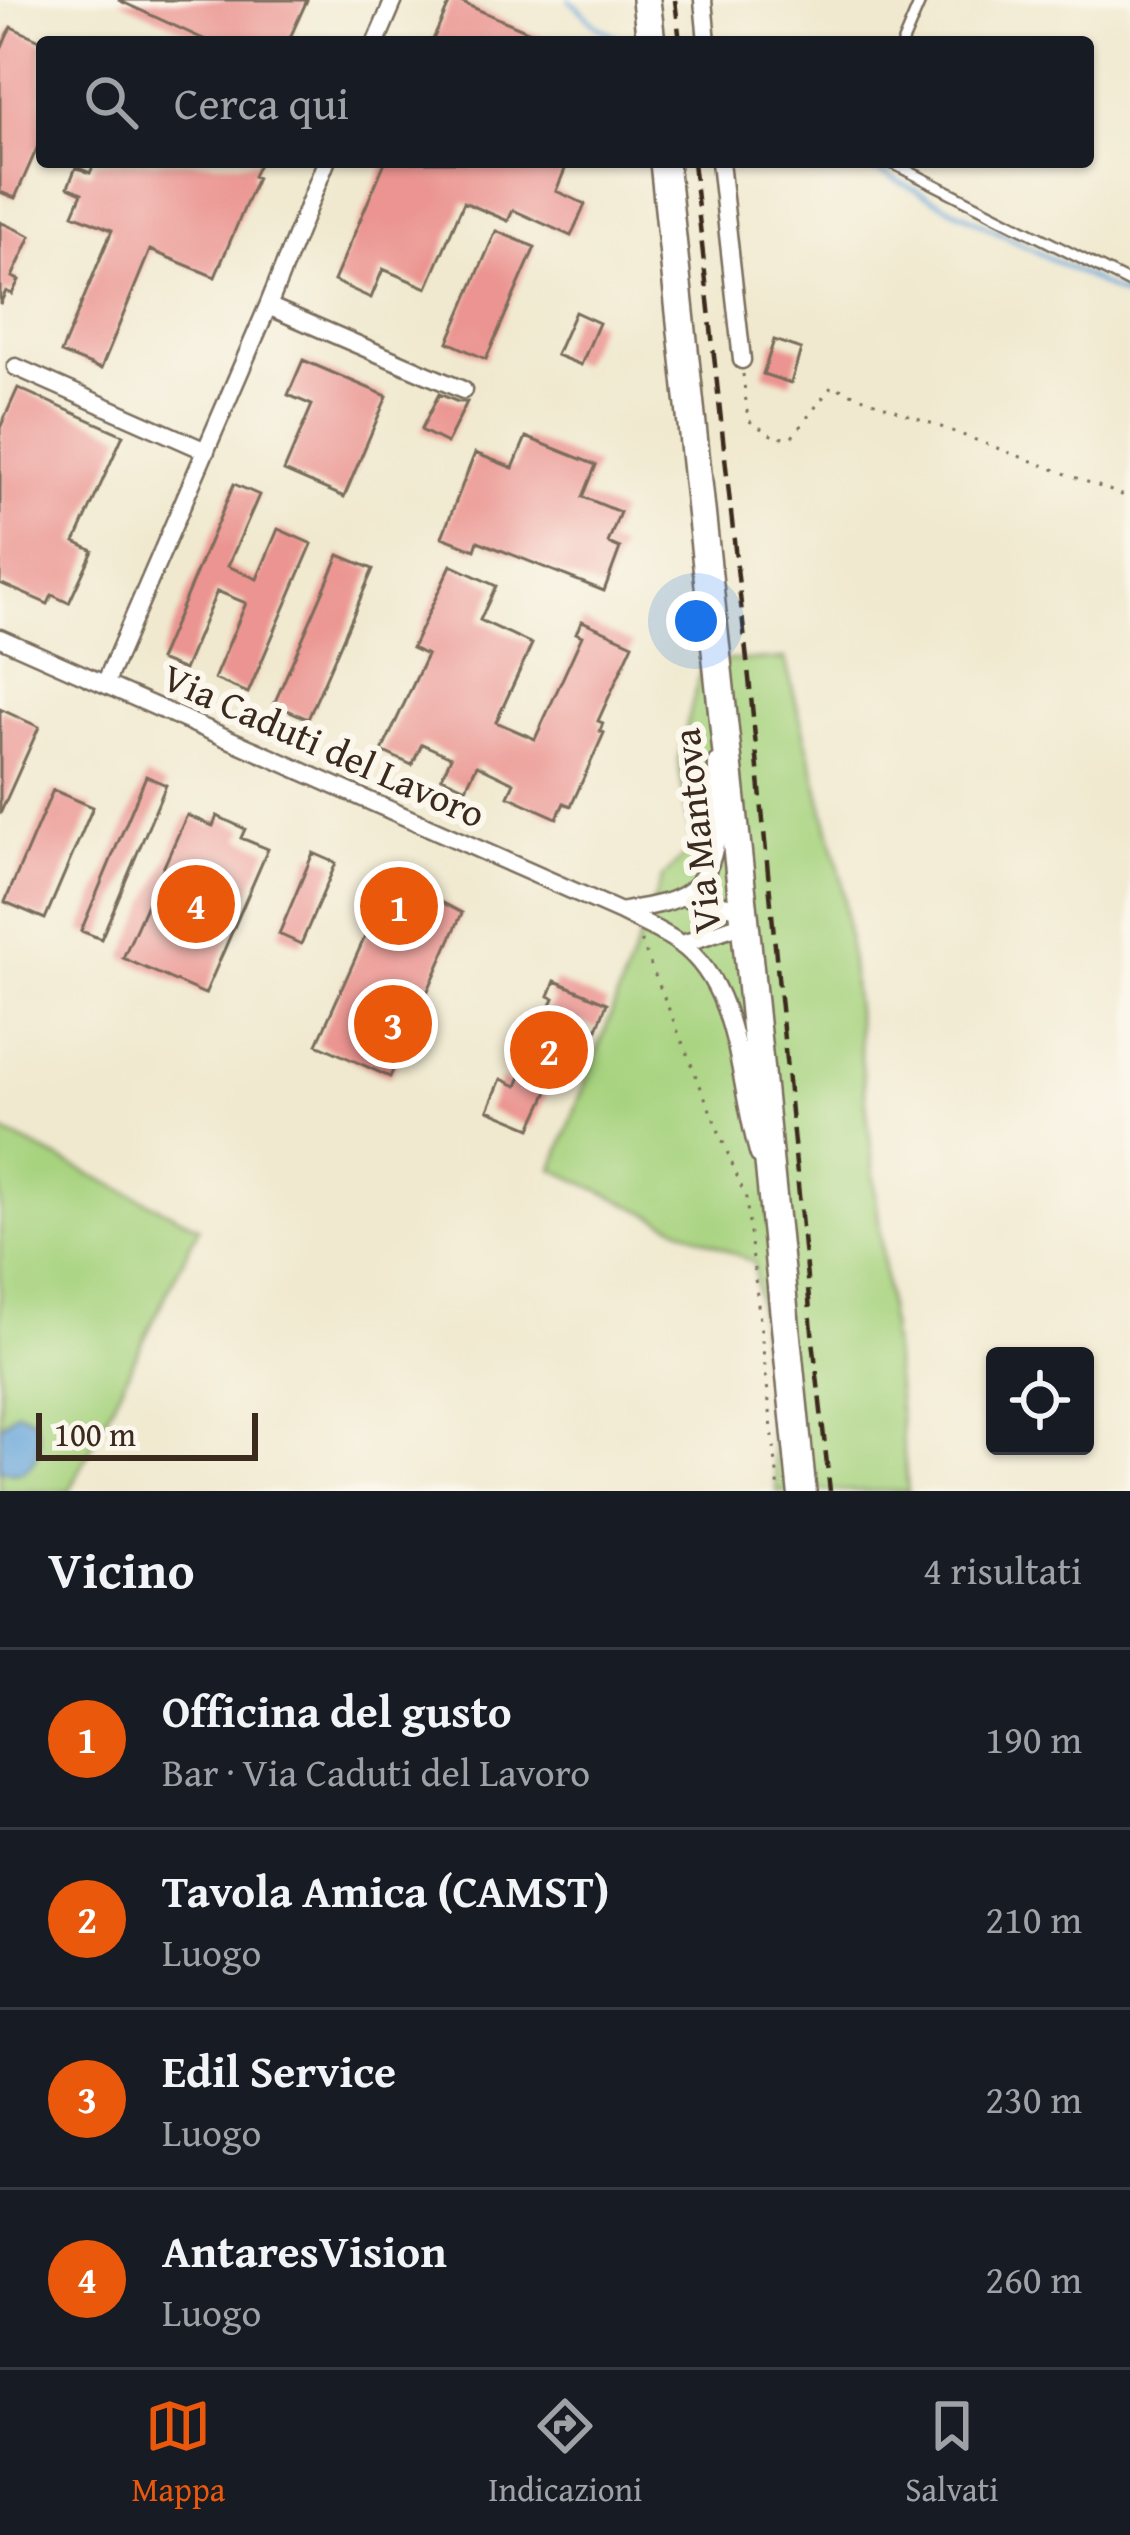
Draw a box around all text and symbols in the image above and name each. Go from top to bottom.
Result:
search box [36,36,1094,168]
icon: search [78,69,144,135]
text: Cerca qui [174,70,349,135]
your location [666,591,726,651]
street label: Via Caduti del Lavoro [154,648,495,841]
street label: Via Mantova [656,725,735,936]
pin: 4 [157,859,235,949]
pin: 1 [360,861,438,951]
pin: 3 [354,979,432,1069]
pin: 2 [510,1005,588,1095]
map controls [986,1347,1094,1455]
button: locate [986,1347,1094,1455]
scale bar [36,1407,258,1460]
text: 100 m [54,1410,136,1458]
text: Vicino [48,1532,195,1607]
text: 4 risultati [923,1541,1082,1598]
text: Officina del gusto [162,1678,512,1743]
text: 1 [77,1710,97,1767]
text: 190 m [985,1710,1082,1767]
text: Bar · Via Caduti del Lavoro [162,1743,590,1800]
text: Tavola Amica (CAMST) [162,1858,609,1923]
text: 2 [77,1890,97,1947]
text: 210 m [985,1890,1082,1947]
text: Luogo [162,1923,261,1980]
text: Edil Service [162,2038,396,2103]
text: 3 [77,2070,97,2127]
text: 230 m [985,2070,1082,2127]
text: Luogo [162,2103,261,2160]
text: AntaresVision [162,2218,447,2283]
text: 4 [77,2250,97,2307]
text: 260 m [985,2250,1082,2307]
text: Luogo [162,2283,261,2340]
tab: Mappa [131,2393,225,2513]
tab: Indicazioni [488,2393,642,2513]
tab: Salvati [905,2393,999,2513]

